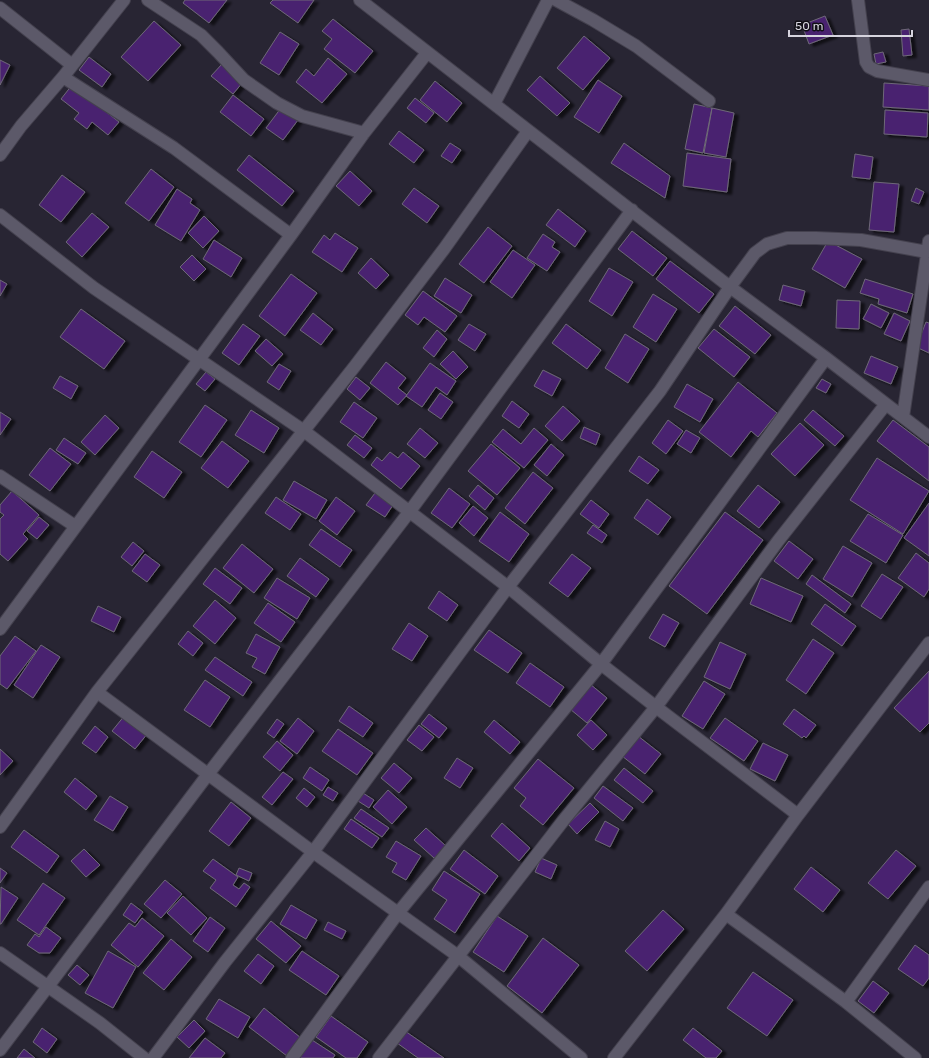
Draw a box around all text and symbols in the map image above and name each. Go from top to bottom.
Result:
scale bar [789,12,912,38]
text: 50 m [795,19,823,33]

